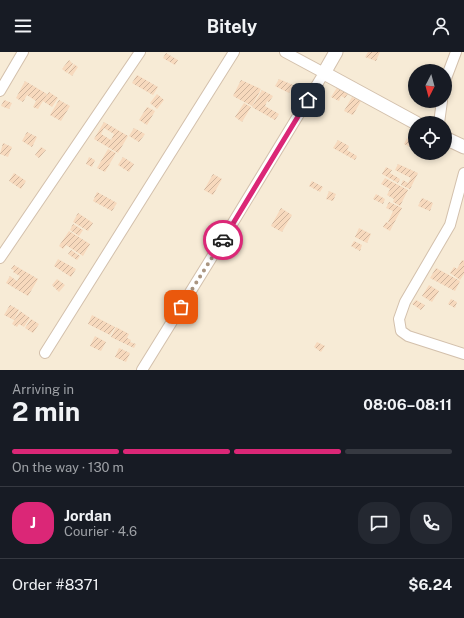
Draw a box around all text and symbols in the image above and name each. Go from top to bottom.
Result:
icon: menu [12,15,34,37]
icon: person [430,15,452,37]
text: Bitely [207,16,257,37]
north arrow [408,64,452,108]
map controls [408,64,452,160]
pin [291,83,325,117]
icon: home [297,89,319,111]
button: locate [408,116,452,160]
courier [203,220,243,260]
icon: car [212,229,234,251]
pin [164,290,198,324]
icon: bag [170,296,192,318]
text: Arriving in [12,382,74,397]
text: 2 min [12,396,80,427]
text: 08:06–08:11 [363,396,452,413]
text: On the way · 130 m [12,460,124,475]
button: chat [358,502,400,544]
button: phone [410,502,452,544]
text: Jordan [64,507,111,524]
text: J [30,514,36,531]
text: Courier · 4.6 [64,524,137,539]
text: Order #8371 [12,576,99,593]
text: $6.24 [408,576,452,593]

